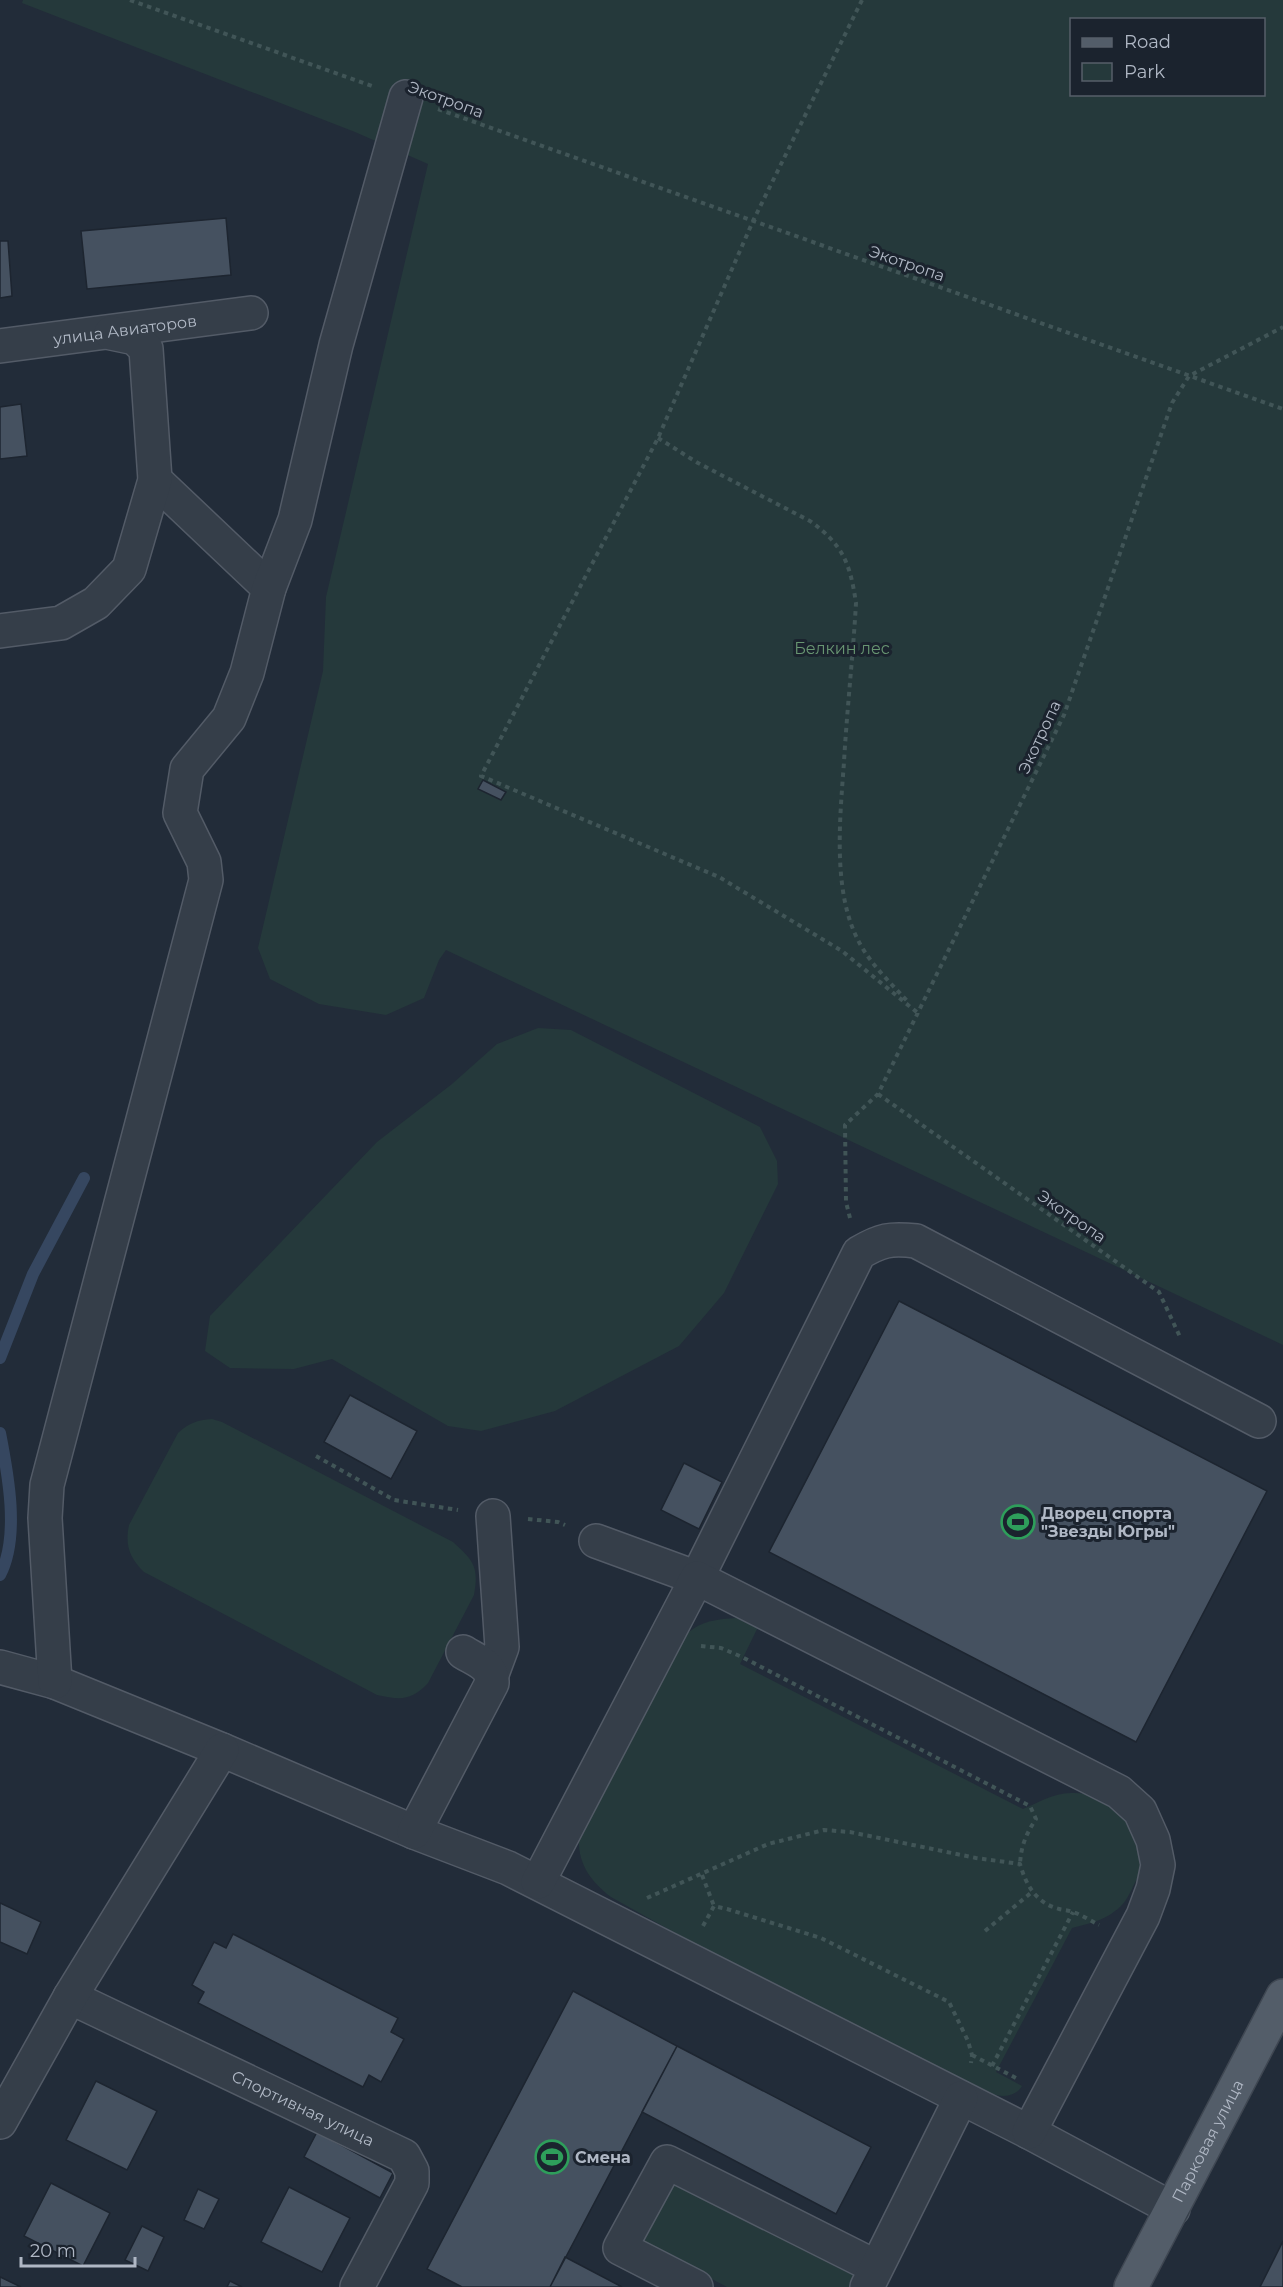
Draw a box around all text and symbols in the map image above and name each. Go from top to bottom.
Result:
legend [1070,18,1265,96]
text: Road [1124,31,1171,53]
text: Park [1124,61,1165,83]
street label: Экотропа [405,77,486,122]
street label: Экотропа [866,242,947,285]
street label: улица Авиаторов [51,311,198,349]
park label: Белкин лес [794,639,890,658]
street label: Экотропа [1014,697,1065,777]
street label: Экотропа [1034,1186,1110,1247]
sports icon: Дворец спорта "Звезды Югры" [1000,1504,1036,1540]
place label: Дворец спорта "Звезды Югры" [1041,1504,1175,1541]
street label: Спортивная улица [228,2066,377,2150]
street label: Парковая улица [1168,2076,1248,2206]
sports icon: Смена [534,2139,570,2175]
place label: Смена [575,2148,631,2167]
scale bar [21,2230,135,2268]
text: 20 m [30,2240,76,2262]

